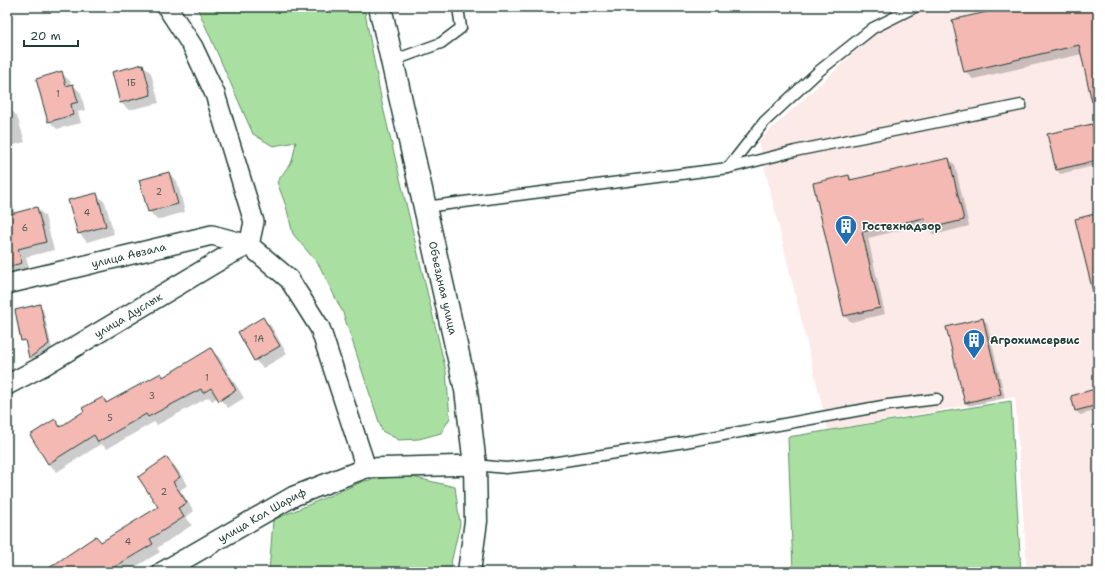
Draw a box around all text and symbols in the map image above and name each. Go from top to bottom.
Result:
scale bar [24,22,78,48]
text: 20 m [30,28,61,44]
house number: 1Б [126,77,136,89]
house number: 1 [56,88,60,100]
house number: 2 [156,186,162,198]
house number: 4 [84,207,90,219]
building icon: Гостехнадзор [833,213,859,246]
place label: Гостехнадзор [862,219,942,234]
house number: 6 [22,222,28,234]
street label: улица Авзала [90,239,168,272]
street label: Объездная улица [425,240,460,337]
street label: улица Дуслык [92,289,165,342]
building icon: Агрохимсервис [961,327,987,360]
house number: 1А [254,333,265,345]
place label: Агрохимсервис [990,333,1080,348]
house number: 1 [205,372,209,384]
house number: 3 [149,390,155,402]
house number: 5 [107,412,113,424]
street label: улица Кол Шариф [215,485,309,546]
house number: 2 [161,486,167,498]
house number: 4 [125,536,131,548]

